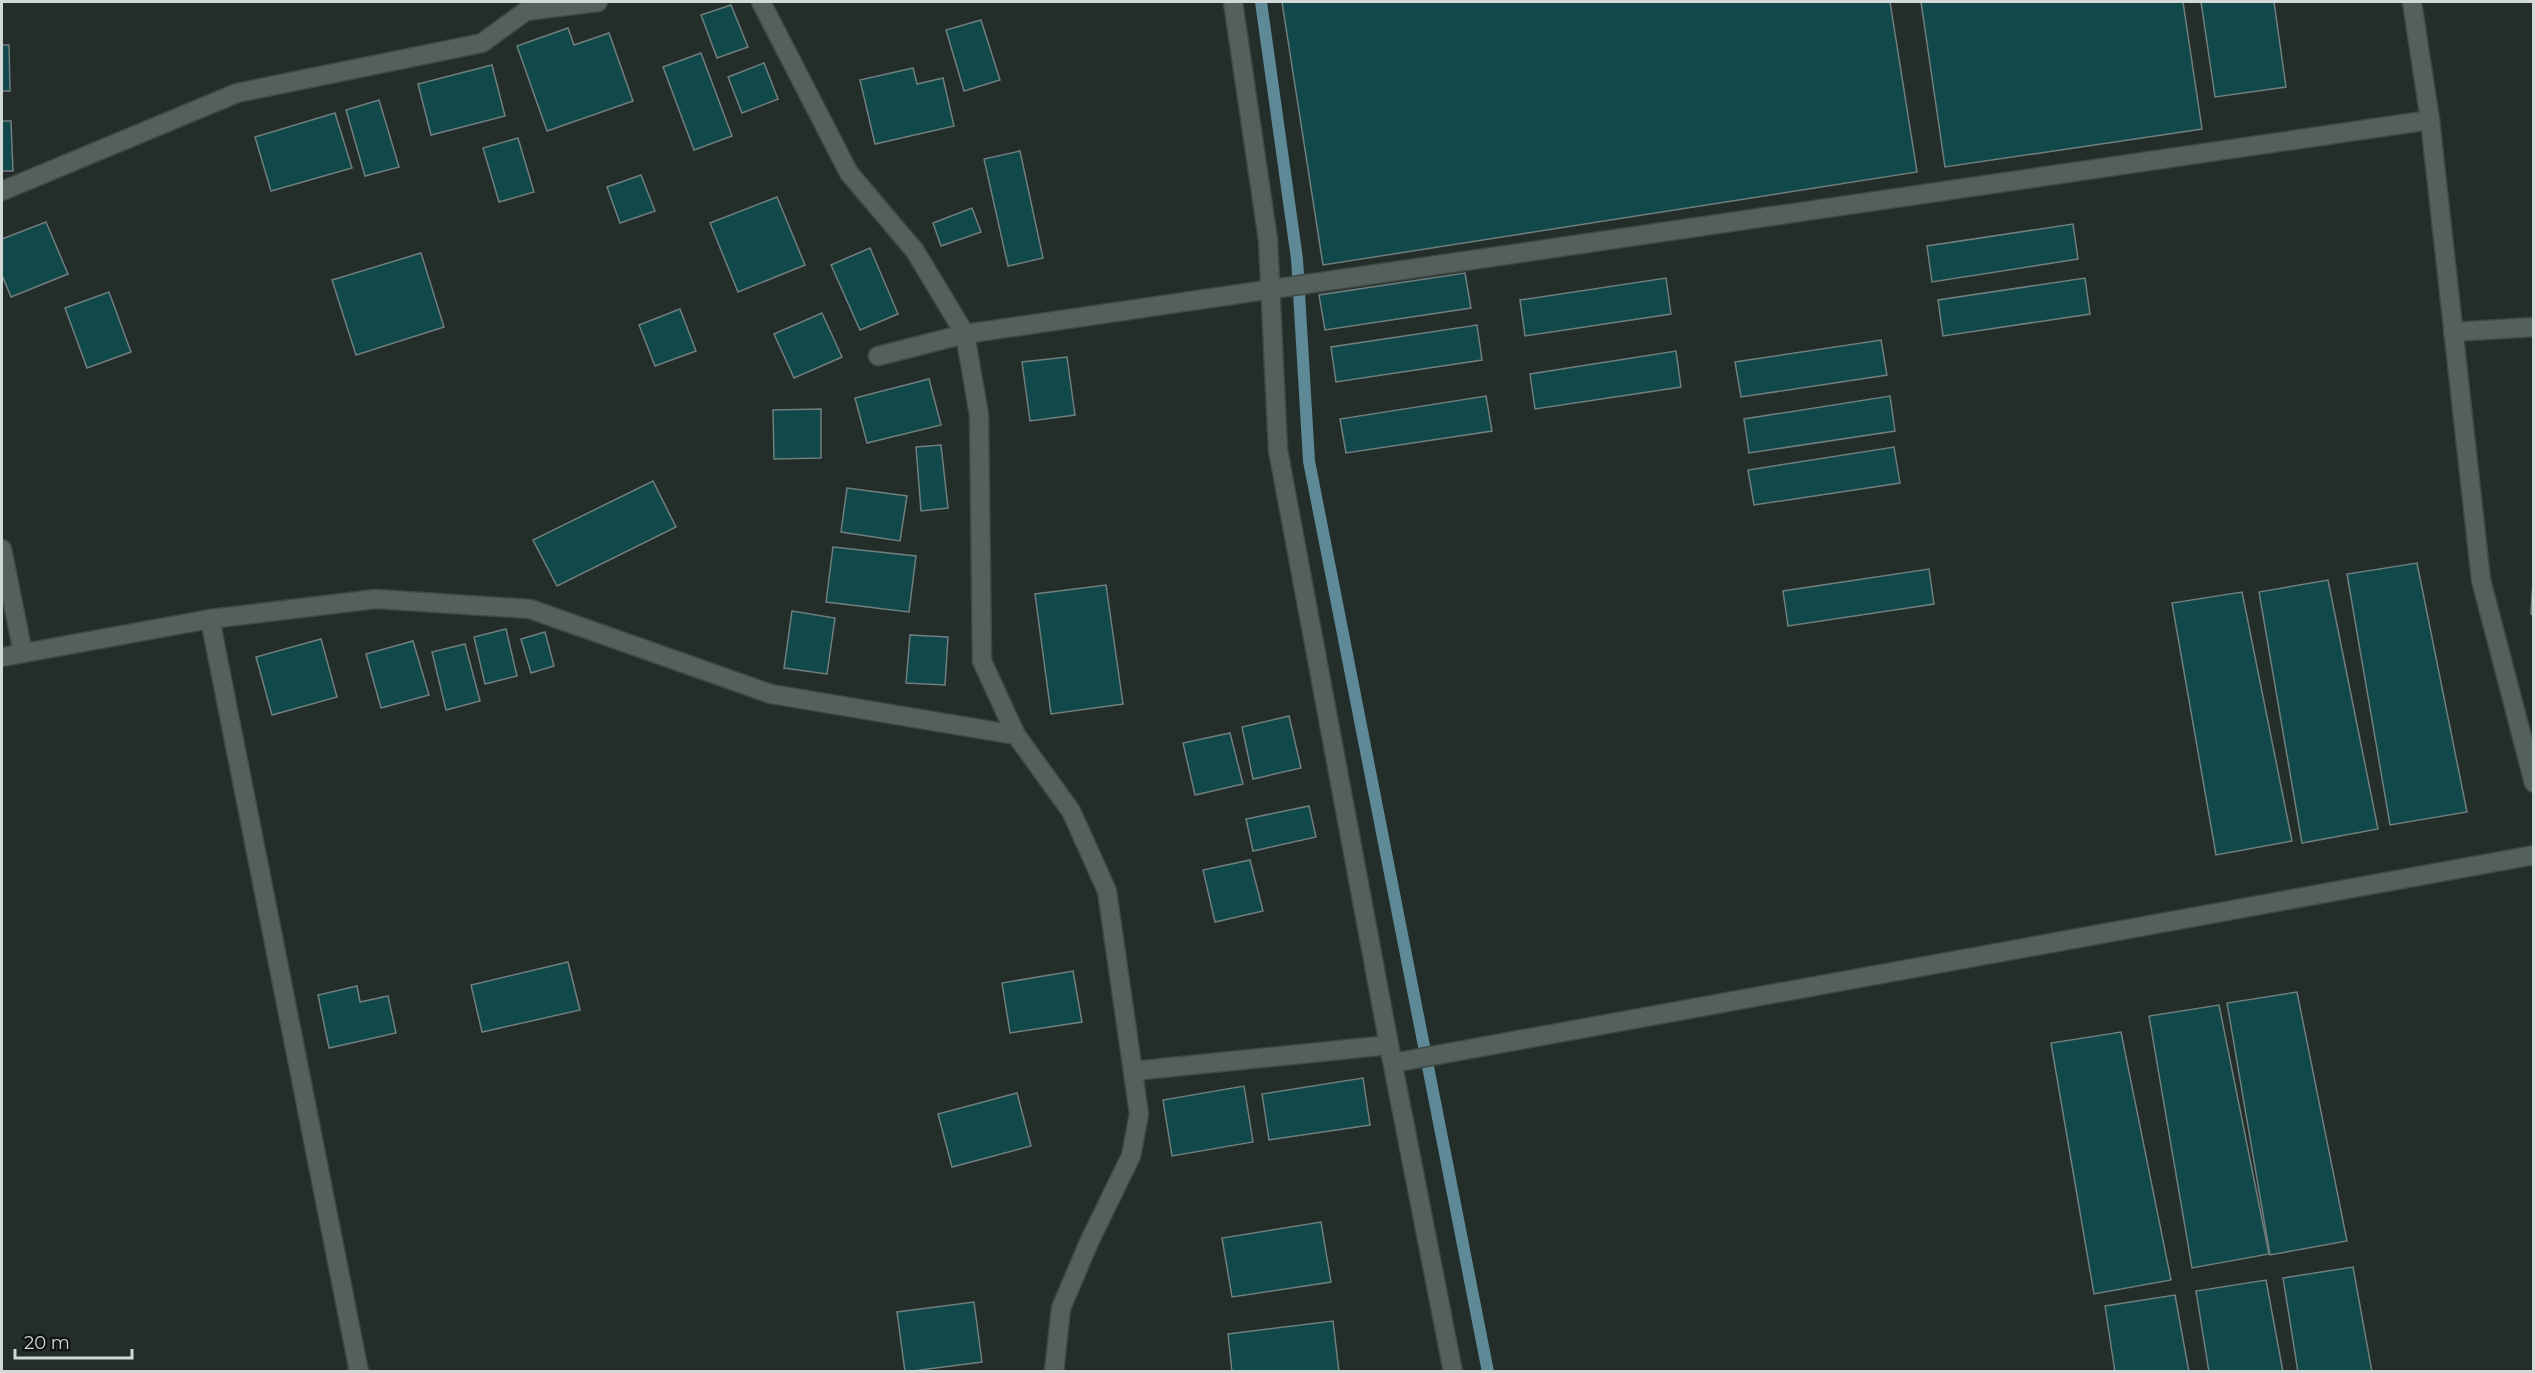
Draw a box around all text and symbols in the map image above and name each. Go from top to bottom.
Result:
scale bar [15,1322,132,1360]
text: 20 m [24,1332,70,1354]

